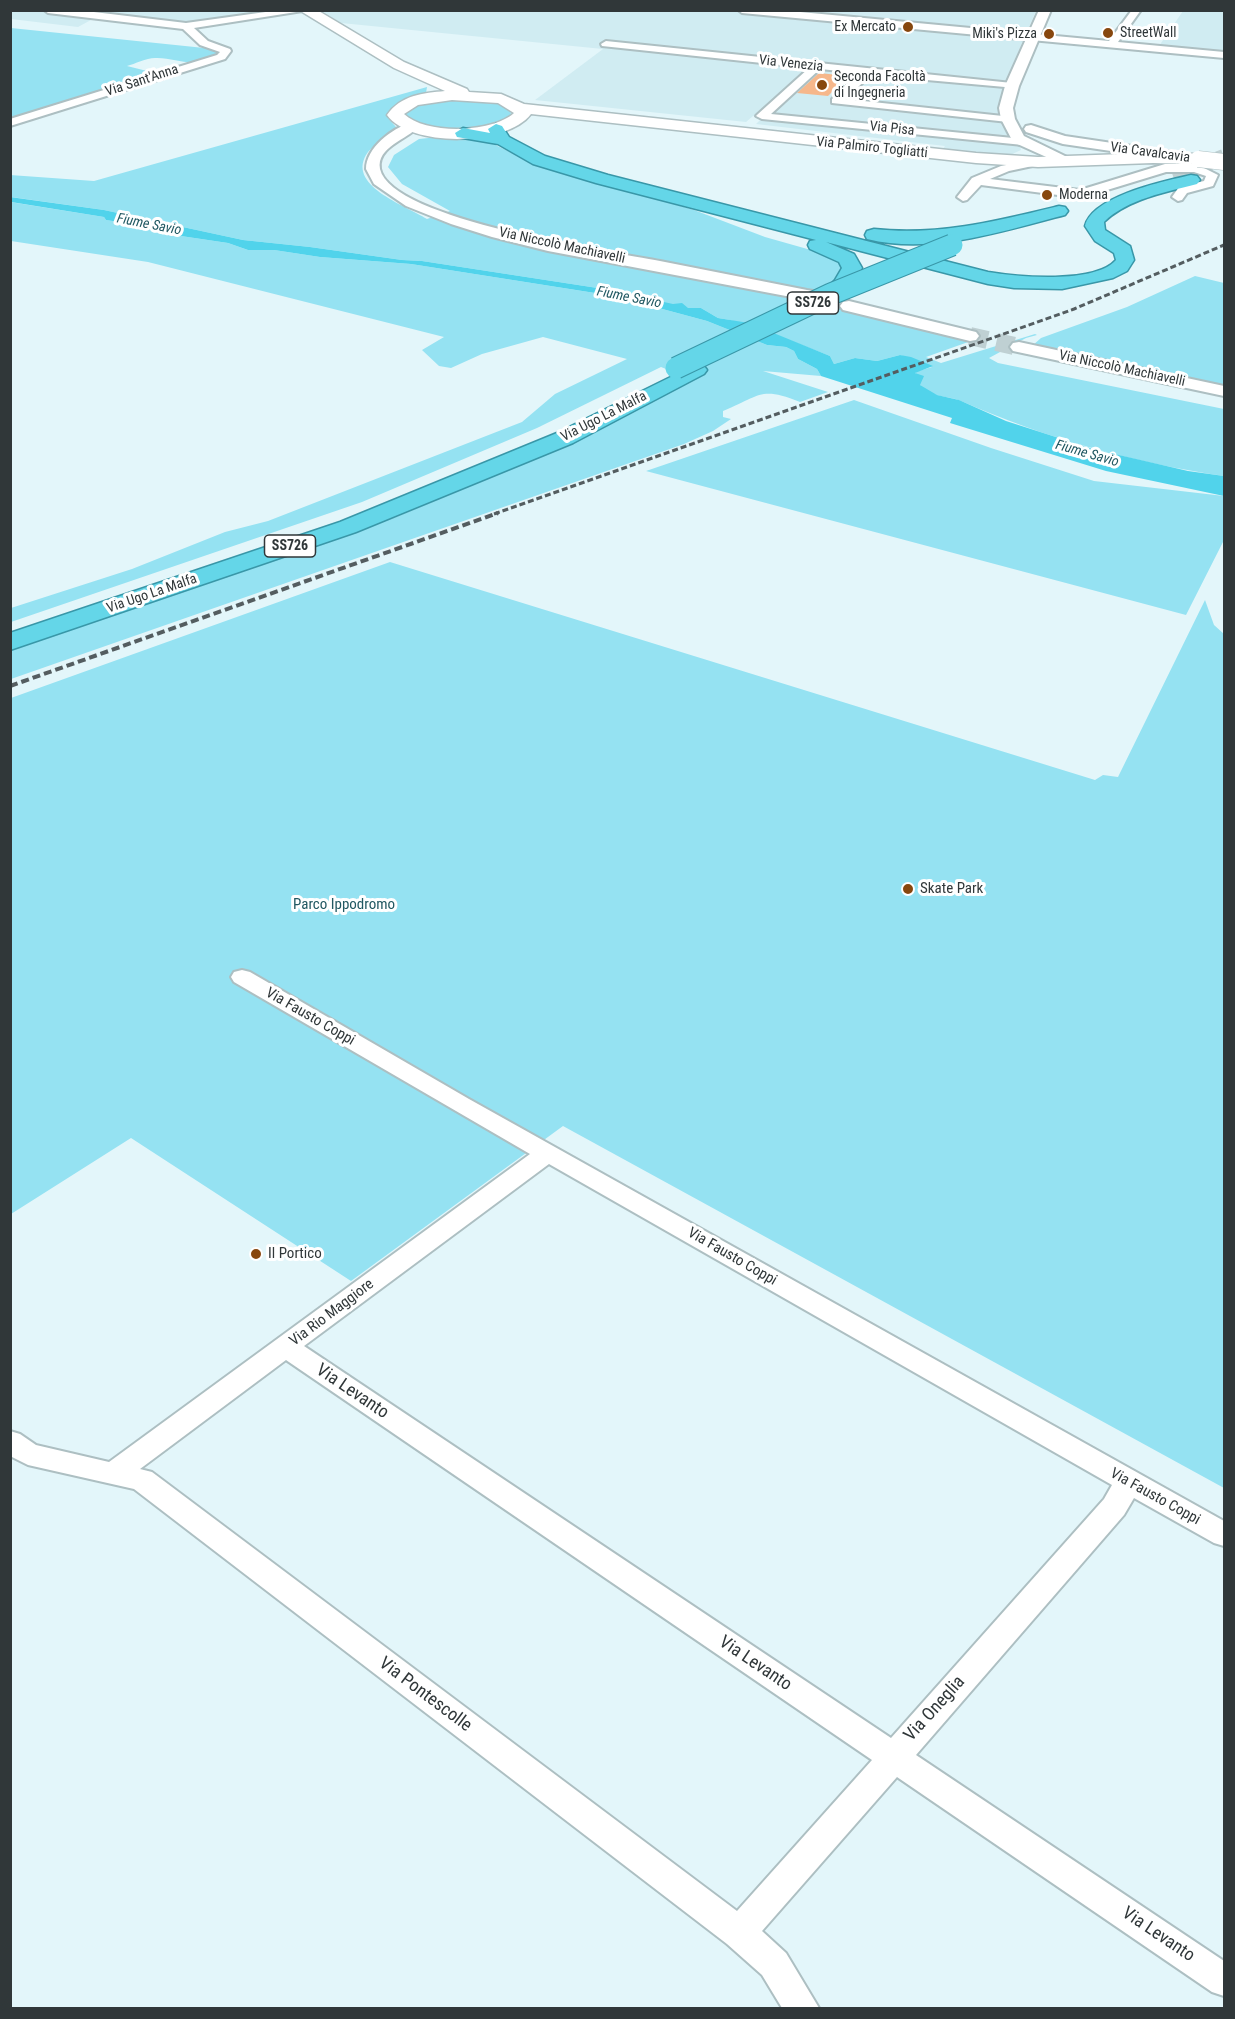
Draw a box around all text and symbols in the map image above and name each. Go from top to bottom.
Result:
place label: Ex Mercato [834,19,896,35]
marker: Ex Mercato [901,20,915,34]
place label: StreetWall [1120,25,1176,41]
place label: Miki's Pizza [972,26,1037,42]
marker: StreetWall [1101,26,1115,40]
marker: Miki's Pizza [1042,27,1056,41]
street label: Via Venezia [758,52,824,76]
street label: Via Sant'Anna [103,61,181,101]
place label: Seconda Facoltà di Ingegneria [834,69,926,102]
marker: Seconda Facoltà di Ingegneria [815,78,829,92]
street label: Via Pisa [869,118,915,140]
street label: Via Palmiro Togliatti [815,134,929,162]
street label: Via Cavalcavia [1109,139,1191,167]
place label: Moderna [1059,187,1108,203]
marker: Moderna [1040,188,1054,202]
water label: Fiume Savio [115,211,183,239]
street label: Via Niccolò Machiavelli [497,224,627,268]
water label: Fiume Savio [595,284,663,312]
road number: SS726 [788,292,838,314]
street label: Via Niccolò Machiavelli [1057,347,1187,391]
street label: Via Ugo La Malfa [558,388,650,446]
water label: Fiume Savio [1053,437,1121,471]
road number: SS726 [264,535,316,557]
street label: Via Ugo La Malfa [105,571,199,617]
place label: Skate Park [920,880,983,898]
marker: Skate Park [901,882,915,896]
park label: Parco Ippodromo [293,896,395,914]
street label: Via Fausto Coppi [262,984,358,1050]
street label: Via Fausto Coppi [684,1224,780,1290]
place label: Il Portico [268,1245,322,1263]
marker: Il Portico [249,1247,263,1261]
street label: Via Rio Maggiore [286,1276,378,1350]
street label: Via Levanto [312,1360,392,1424]
street label: Via Fausto Coppi [1107,1465,1203,1529]
street label: Via Levanto [715,1632,795,1696]
street label: Via Pontescolle [374,1653,476,1737]
street label: Via Oneglia [900,1672,970,1746]
street label: Via Levanto [1118,1903,1198,1967]

